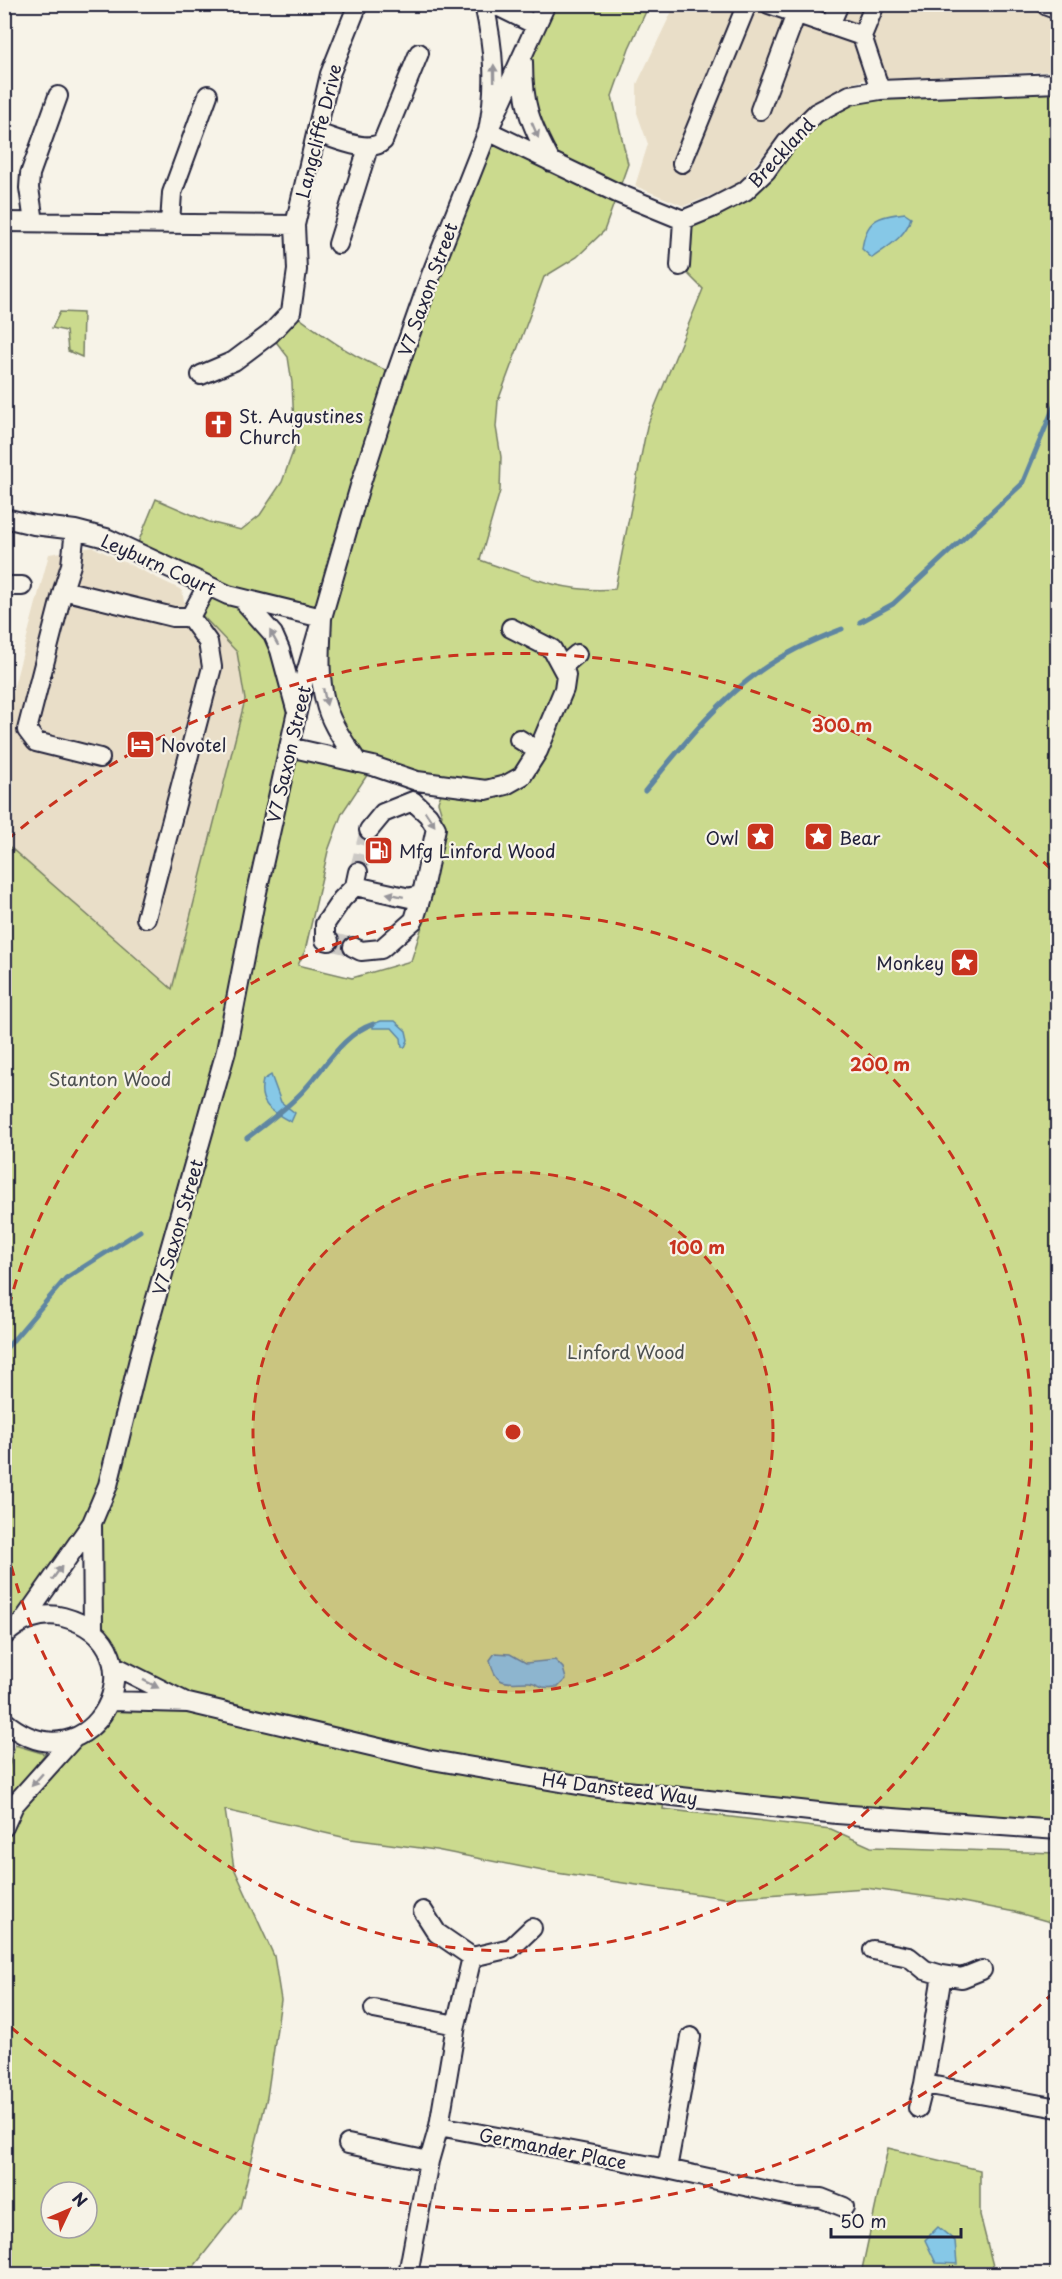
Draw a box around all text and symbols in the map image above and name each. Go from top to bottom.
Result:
street label: Langcliffe Drive [288,61,348,201]
one-way arrow [489,64,499,83]
street label: Breckland [742,111,820,193]
one-way arrow [530,121,540,139]
street label: V7 Saxon Street [390,218,464,360]
place label: St. Augustines Church [239,402,363,450]
church icon: St. Augustines Church [202,409,234,441]
street label: Leyburn Court [97,527,221,601]
one-way arrow [269,629,279,646]
street label: V7 Saxon Street [259,683,317,825]
one-way arrow [321,688,330,707]
text: 300 m [812,711,872,738]
hotel icon: Novotel [124,728,156,760]
place label: Novotel [161,731,226,758]
one-way arrow [424,811,435,828]
place icon: Owl [744,821,776,853]
place icon: Bear [802,821,834,853]
place label: Owl [705,824,739,851]
place label: Bear [839,824,881,851]
fuel station icon: Mfg Linford Wood [362,834,394,866]
place label: Mfg Linford Wood [399,837,556,864]
one-way arrow [386,890,405,899]
place icon: Monkey [949,946,981,978]
place label: Monkey [876,949,944,976]
text: 200 m [850,1050,910,1077]
park label: Stanton Wood [49,1065,171,1092]
street label: V7 Saxon Street [145,1156,209,1298]
text: 100 m [669,1233,725,1260]
park label: Linford Wood [567,1338,685,1365]
centre of rings [503,1422,523,1442]
one-way arrow [51,1566,63,1582]
one-way arrow [142,1679,159,1689]
street label: H4 Dansteed Way [541,1765,699,1811]
one-way arrow [31,1772,44,1787]
street label: Germander Place [477,2120,629,2176]
north arrow [39,2180,99,2240]
text: N [67,2186,94,2212]
scale bar [831,2201,962,2239]
text: 50 m [840,2207,887,2234]

